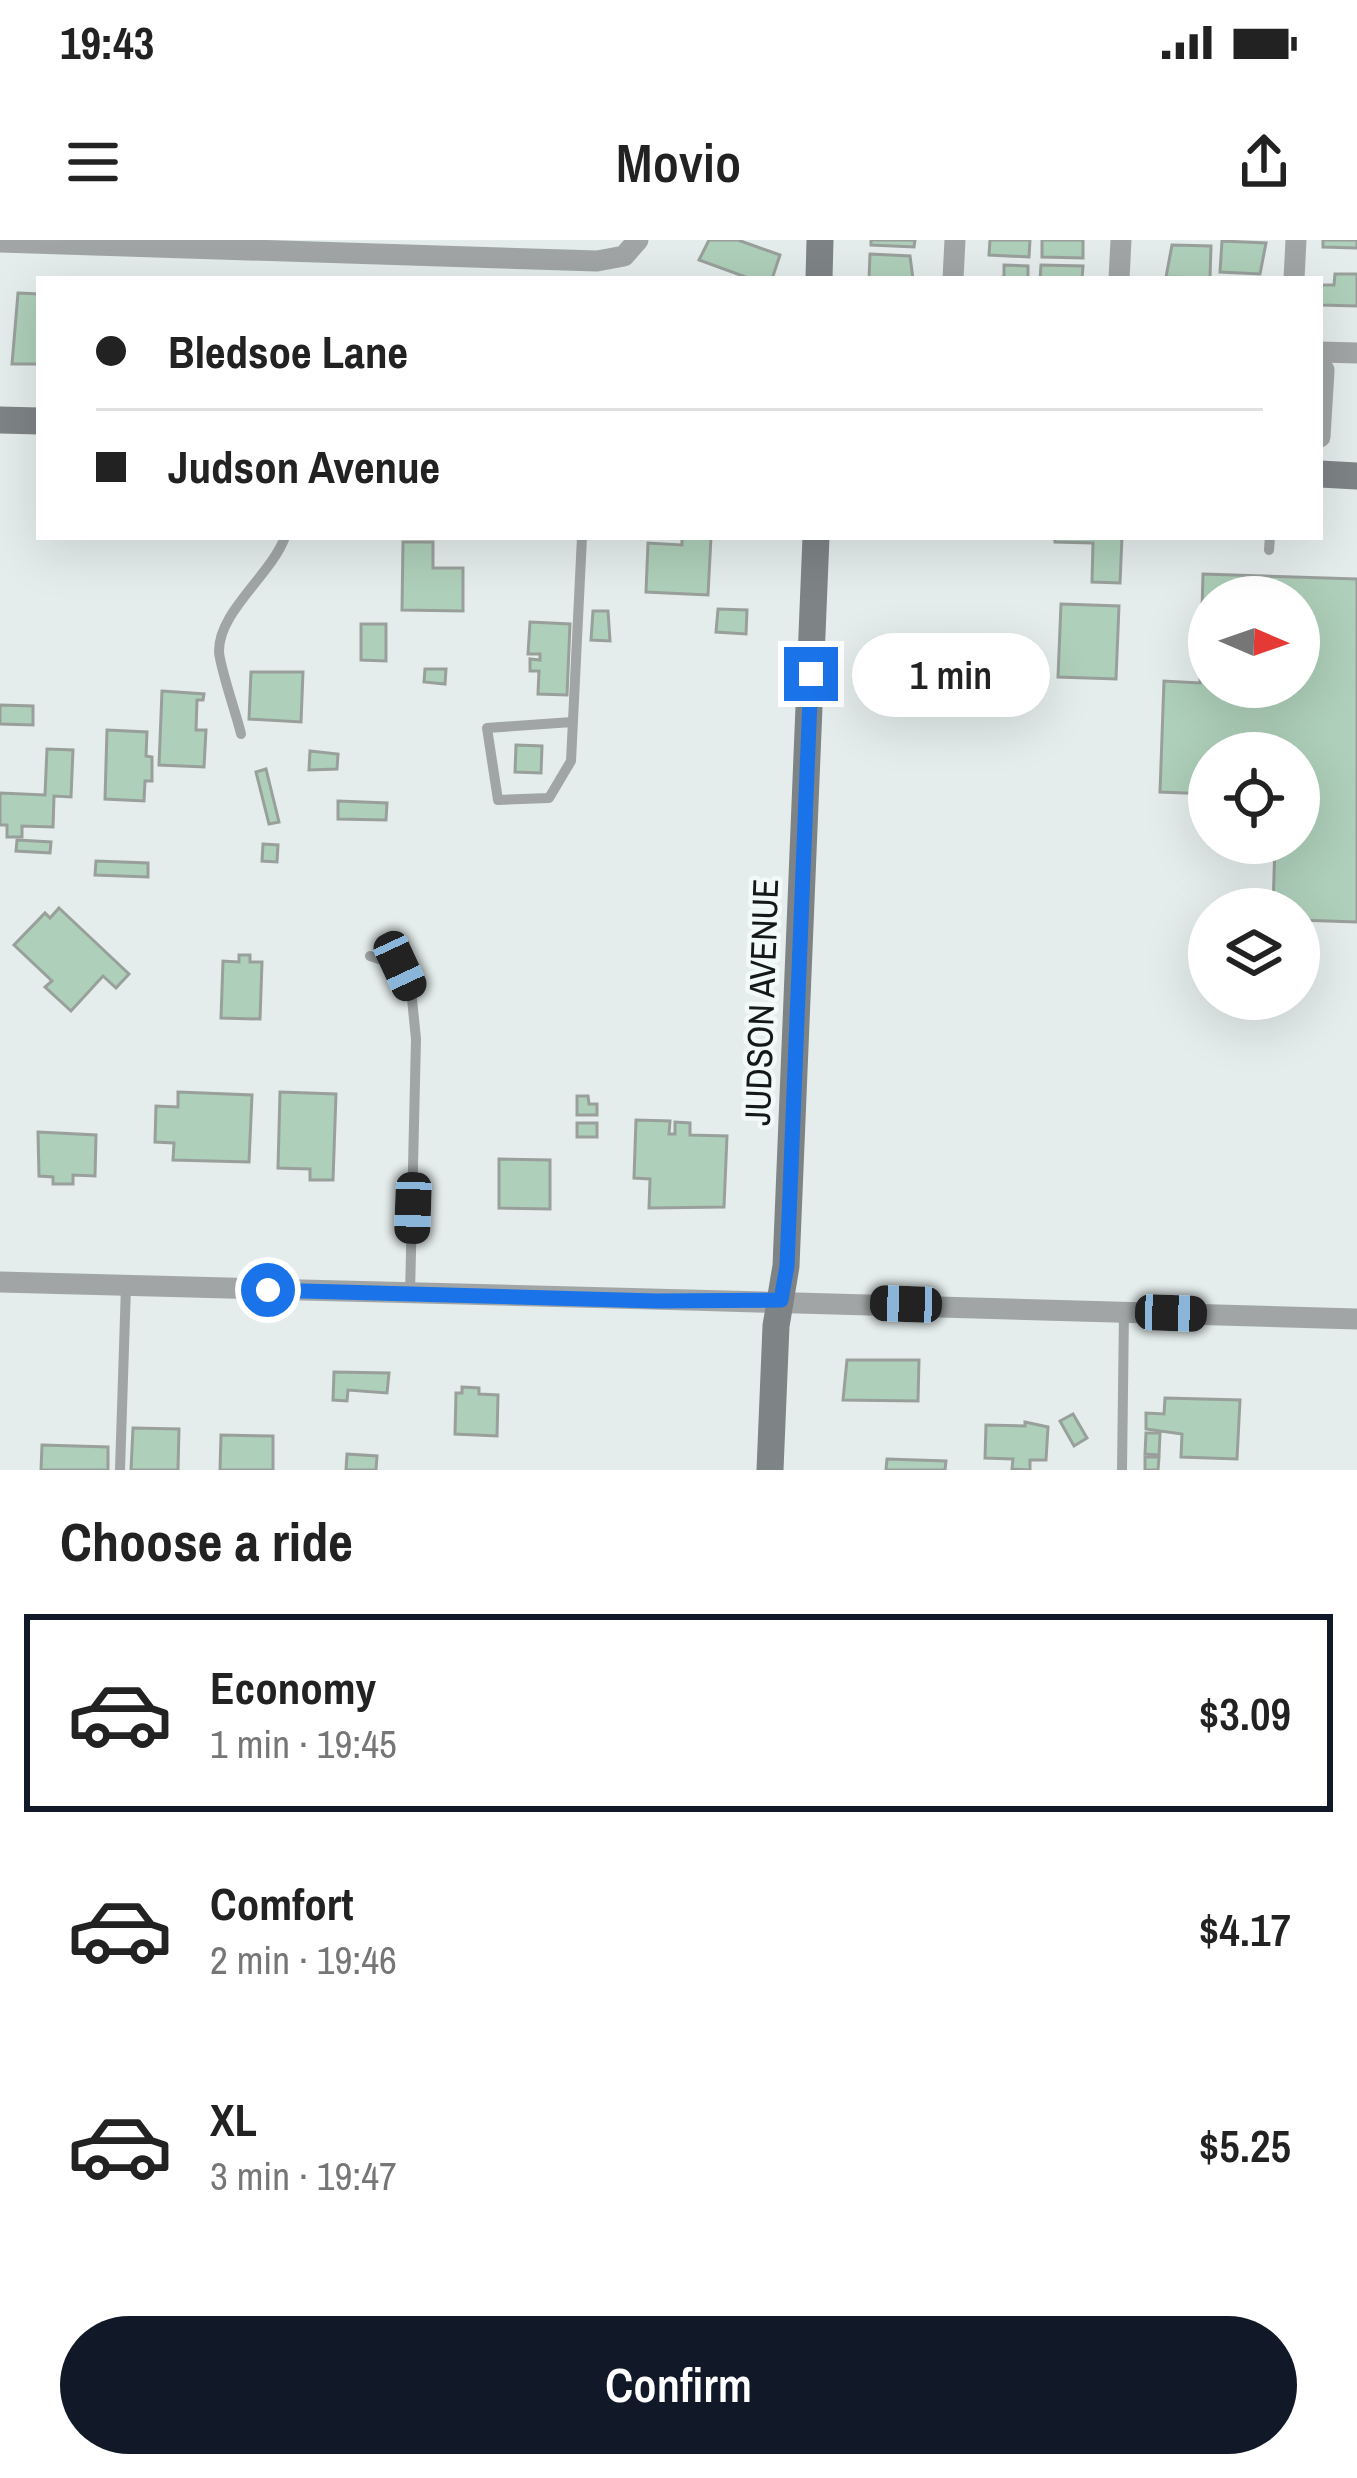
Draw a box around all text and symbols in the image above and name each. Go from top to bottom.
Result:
text: 19:43 [60,12,154,73]
text: Movio [616,126,741,199]
icon: menu [60,129,126,195]
icon: share [1231,129,1297,195]
text: Bledsoe Lane [168,321,408,382]
text: Judson Avenue [168,436,440,497]
north arrow [1188,576,1320,708]
map controls [1188,576,1320,1020]
callout: 1 min [853,632,1051,716]
route end [784,647,838,701]
text: 1 min [910,649,992,701]
button: locate [1188,732,1320,864]
street label: JUDSON AVENUE [733,878,789,1126]
button: layers [1188,888,1320,1020]
car [368,926,432,1006]
car [394,1171,432,1245]
route start [241,1263,295,1317]
car [869,1285,943,1323]
car [1134,1294,1208,1332]
text: Choose a ride [60,1505,353,1578]
text: Economy [210,1657,376,1718]
icon: car [66,1659,174,1767]
text: $3.09 [1199,1683,1291,1744]
text: 1 min · 19:45 [210,1718,397,1770]
text: Comfort [210,1873,353,1934]
icon: car [66,1875,174,1983]
text: $4.17 [1199,1899,1291,1960]
text: 2 min · 19:46 [210,1934,397,1986]
text: XL [210,2089,257,2150]
icon: car [66,2091,174,2199]
text: $5.25 [1199,2115,1291,2176]
text: 3 min · 19:47 [210,2150,397,2202]
button: Confirm [60,2316,1297,2454]

